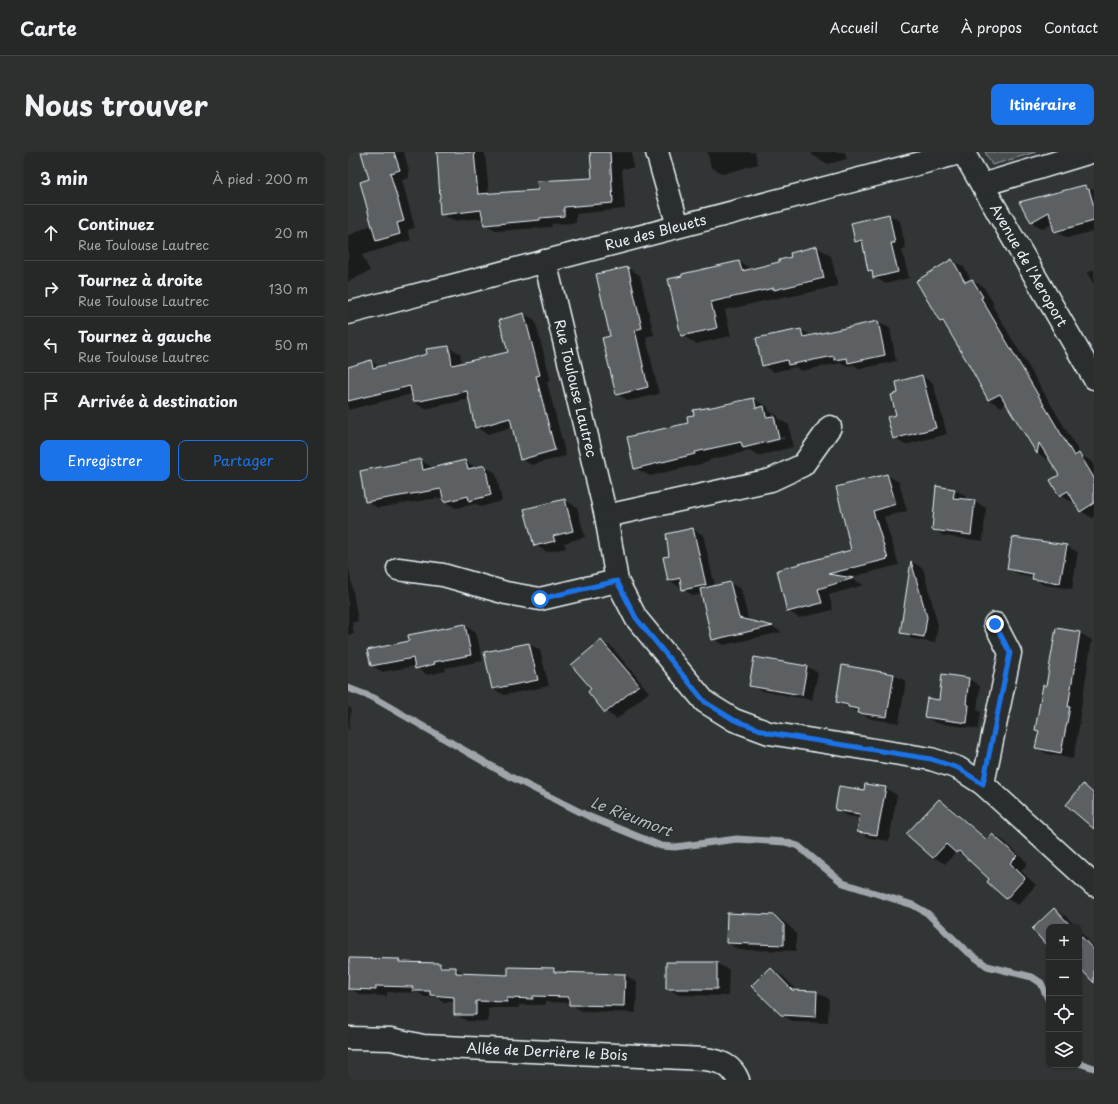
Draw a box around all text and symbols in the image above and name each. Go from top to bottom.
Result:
text: Carte [20,14,77,42]
text: Accueil [830,17,878,38]
text: Carte [900,17,939,38]
text: À propos [961,17,1022,38]
text: Contact [1044,17,1098,38]
text: Nous trouver [24,83,208,126]
button: Itinéraire [991,84,1094,125]
text: 3 min [40,165,88,191]
text: À pied · 200 m [213,169,308,188]
street label: Avenue de l'Aeroport [985,200,1073,331]
street label: Rue des Bleuets [603,209,709,255]
text: Continuez [78,212,154,235]
icon: ahead [40,222,62,244]
text: 20 m [274,223,308,242]
text: Rue Toulouse Lautrec [78,235,209,254]
text: Tournez à droite [78,268,203,291]
icon: right [40,278,62,300]
text: 130 m [269,279,308,298]
text: Rue Toulouse Lautrec [78,291,209,310]
street label: Rue Toulouse Lautrec [549,317,603,459]
text: Tournez à gauche [78,324,212,347]
icon: left [40,334,62,356]
text: 50 m [274,335,308,354]
text: Rue Toulouse Lautrec [78,347,209,366]
text: Arrivée à destination [78,389,238,412]
icon: arrive [40,390,62,412]
button: Enregistrer [40,440,170,481]
button: Partager [178,440,308,481]
route start [531,590,549,608]
route end [986,615,1004,633]
water label: Le Rieumort [588,790,677,842]
map controls [1046,924,1082,1068]
button: + [1046,924,1082,960]
button: − [1046,960,1082,996]
button: locate [1046,996,1082,1032]
button: layers [1046,1032,1082,1068]
street label: Allée de Derrière le Bois [466,1037,628,1065]

